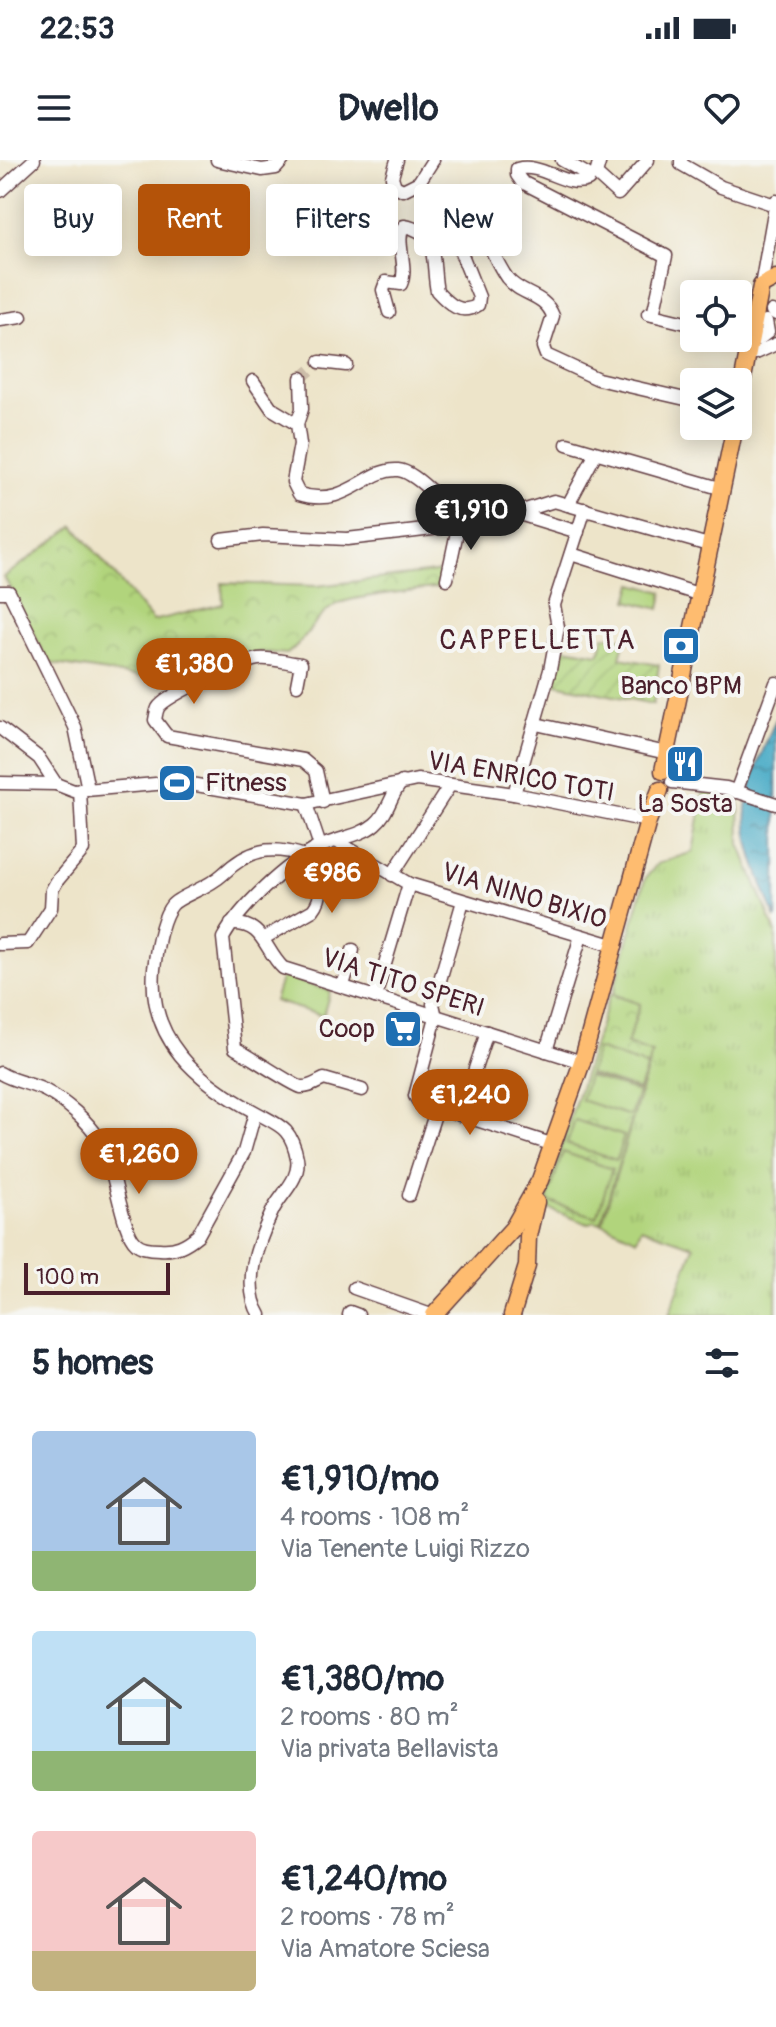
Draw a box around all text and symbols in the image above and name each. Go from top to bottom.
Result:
text: 22:53 [40,10,115,47]
icon: menu [32,86,76,130]
text: Dwello [337,86,439,131]
icon: heart [700,86,744,130]
chip: Buy [24,184,122,256]
chip: Rent [138,184,250,256]
chip: Filters [266,184,398,256]
chip: New [414,184,522,256]
map controls [680,280,752,440]
button: locate [680,280,752,352]
button: layers [680,368,752,440]
pin: €1,910 [406,484,536,552]
text: €1,910 [433,494,509,526]
district label: CAPPELLETTA [439,623,637,658]
bank icon: Banco BPM [660,625,702,667]
pin: €1,380 [129,638,259,706]
text: €1,380 [154,648,234,680]
place label: Banco BPM [620,670,742,702]
restaurant icon: La Sosta [664,743,706,785]
street label: VIA ENRICO TOTI [425,745,617,809]
sports icon: Fitness [156,762,198,804]
place label: Fitness [205,767,287,799]
place label: La Sosta [637,788,733,820]
pin: €986 [285,847,379,915]
street label: VIA NINO BIXIO [438,856,610,936]
text: €986 [303,857,361,889]
street label: VIA TITO SPERI [318,942,488,1024]
supermarket icon: Coop [382,1008,424,1050]
place label: Coop [319,1013,375,1045]
pin: €1,240 [405,1069,535,1137]
text: €1,240 [429,1079,511,1111]
pin: €1,260 [74,1128,204,1196]
text: €1,260 [98,1138,180,1170]
scale bar [24,1259,170,1295]
text: 100 m [36,1263,99,1291]
icon: filters [700,1341,744,1385]
text: 5 homes [32,1342,153,1385]
text: €1,910/mo [280,1458,439,1501]
icon: home [96,1463,192,1559]
text: 4 rooms · 108 m² [280,1501,469,1533]
text: Via Tenente Luigi Rizzo [280,1533,530,1565]
text: €1,380/mo [280,1658,444,1701]
icon: home [96,1663,192,1759]
text: 2 rooms · 80 m² [280,1701,459,1733]
text: Via privata Bellavista [280,1733,499,1765]
text: €1,240/mo [280,1858,447,1901]
icon: home [96,1863,192,1959]
text: 2 rooms · 78 m² [280,1901,455,1933]
text: Via Amatore Sciesa [280,1933,490,1965]

